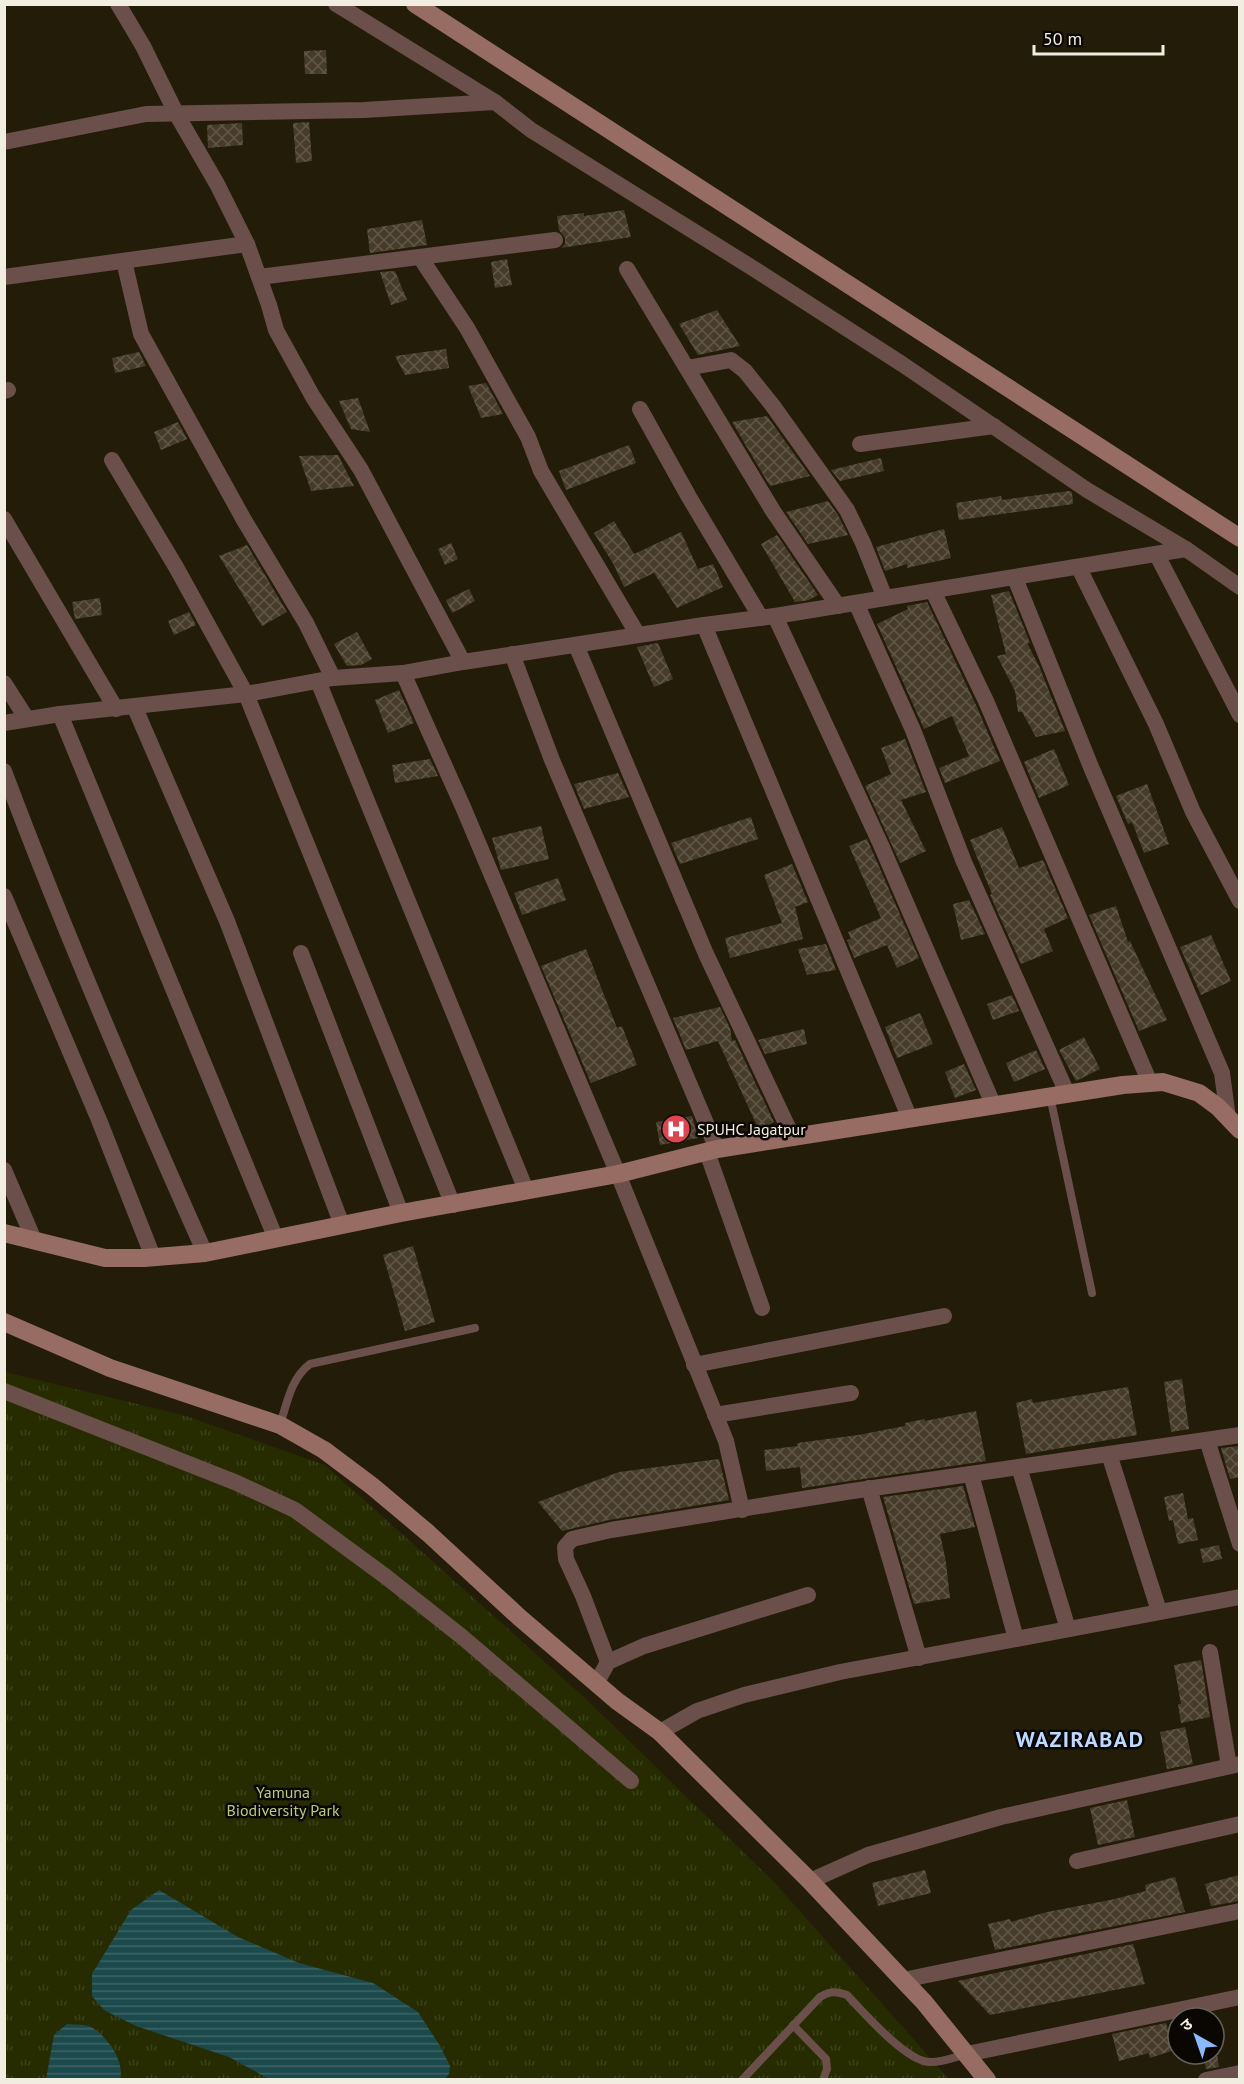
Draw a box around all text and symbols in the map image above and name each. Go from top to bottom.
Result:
scale bar [1034,18,1163,56]
text: 50 m [1043,27,1082,50]
hospital icon: SPUHC Jagatpur [660,1113,692,1145]
place label: SPUHC Jagatpur [697,1119,806,1139]
district label: WAZIRABAD [1016,1725,1144,1753]
park label: Yamuna Biodiversity Park [226,1782,340,1820]
north arrow [1166,2006,1226,2066]
text: उ [1176,2013,1197,2035]

